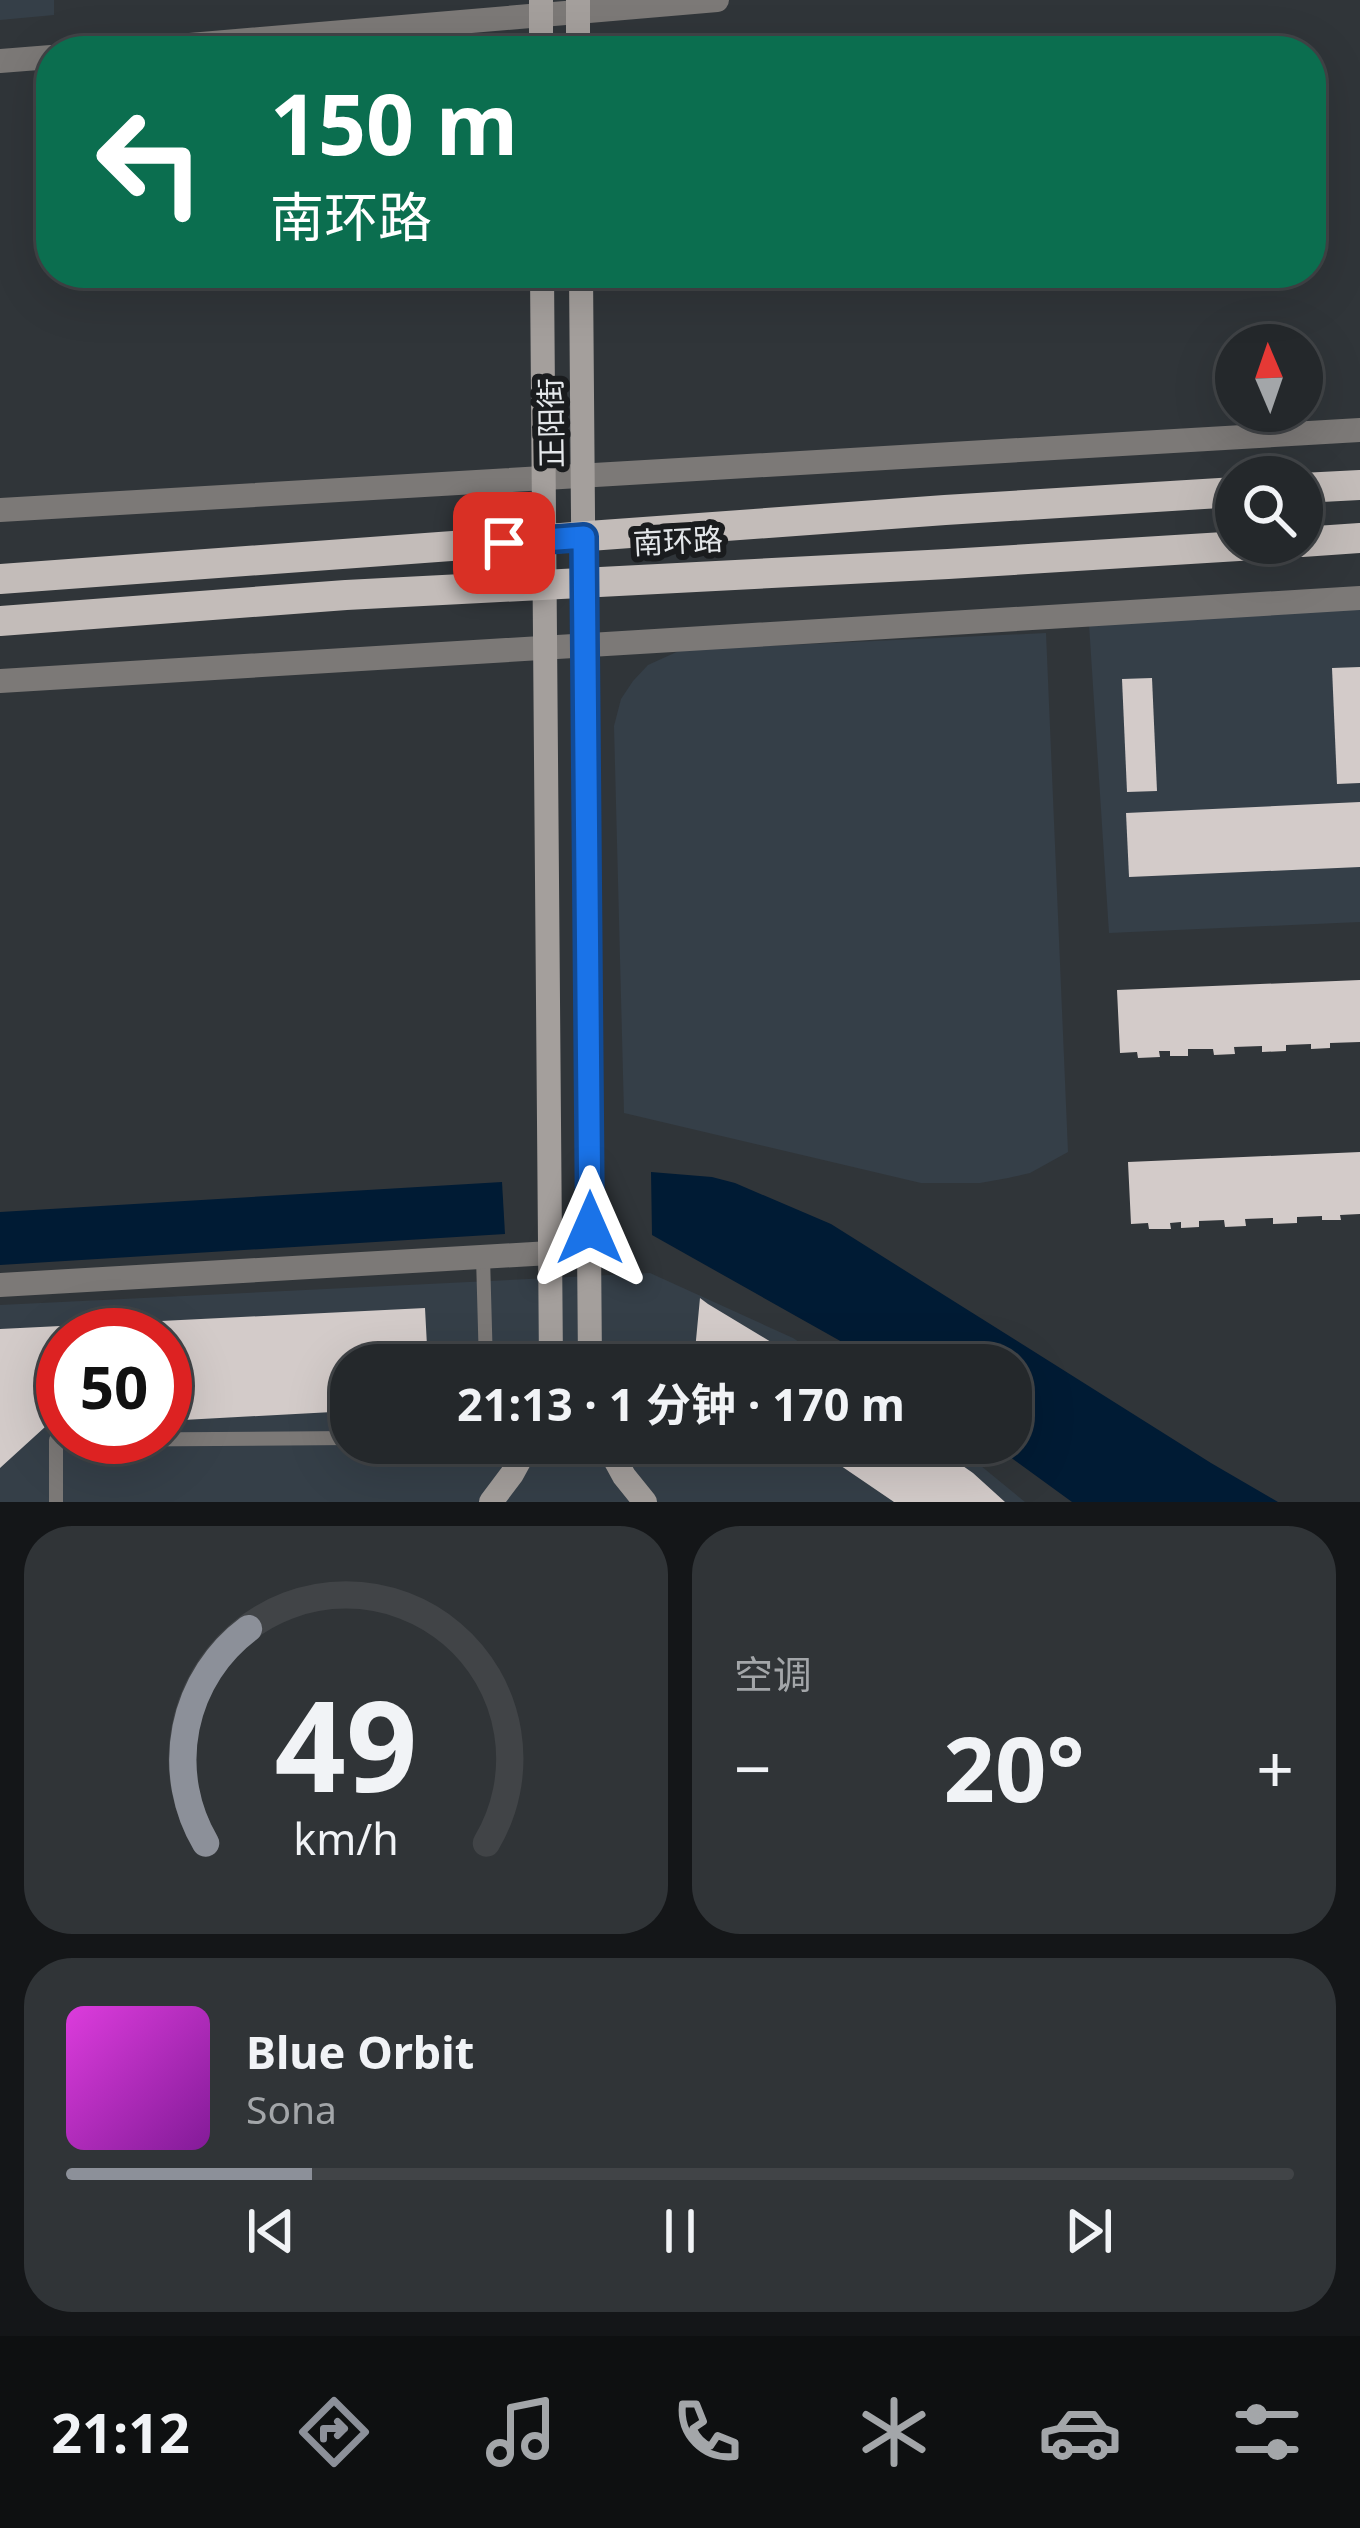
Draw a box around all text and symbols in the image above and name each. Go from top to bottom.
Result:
text: 150 m [270,65,518,180]
icon: left [72,84,228,240]
text: 南环路 [270,179,432,253]
north arrow [1215,324,1323,432]
map controls [1215,324,1323,564]
street label: 正阳街 [529,378,572,468]
button: search [1215,456,1323,564]
pin [453,492,555,594]
icon: arrive [471,510,537,576]
street label: 南环路 [632,518,724,563]
position arrow [527,1165,653,1291]
speed limit sign: 50 [36,1308,192,1464]
text: 21:13 · 1 分钟 · 170 m [457,1373,905,1434]
text: 空调 [734,1647,812,1700]
text: 49 [275,1659,417,1829]
text: 20° [943,1706,1085,1828]
text: − [734,1722,772,1812]
text: + [1256,1722,1294,1812]
text: km/h [293,1809,399,1868]
text: Blue Orbit [246,2021,474,2082]
text: Sona [246,2082,337,2135]
icon: previous [238,2198,304,2264]
icon: pause [647,2198,713,2264]
icon: next [1056,2198,1122,2264]
icon: directions [292,2390,376,2474]
icon: music [479,2390,563,2474]
icon: phone [665,2390,749,2474]
icon: climate [852,2390,936,2474]
icon: car [1038,2390,1122,2474]
icon: filters [1225,2390,1309,2474]
text: 21:12 [51,2395,190,2469]

